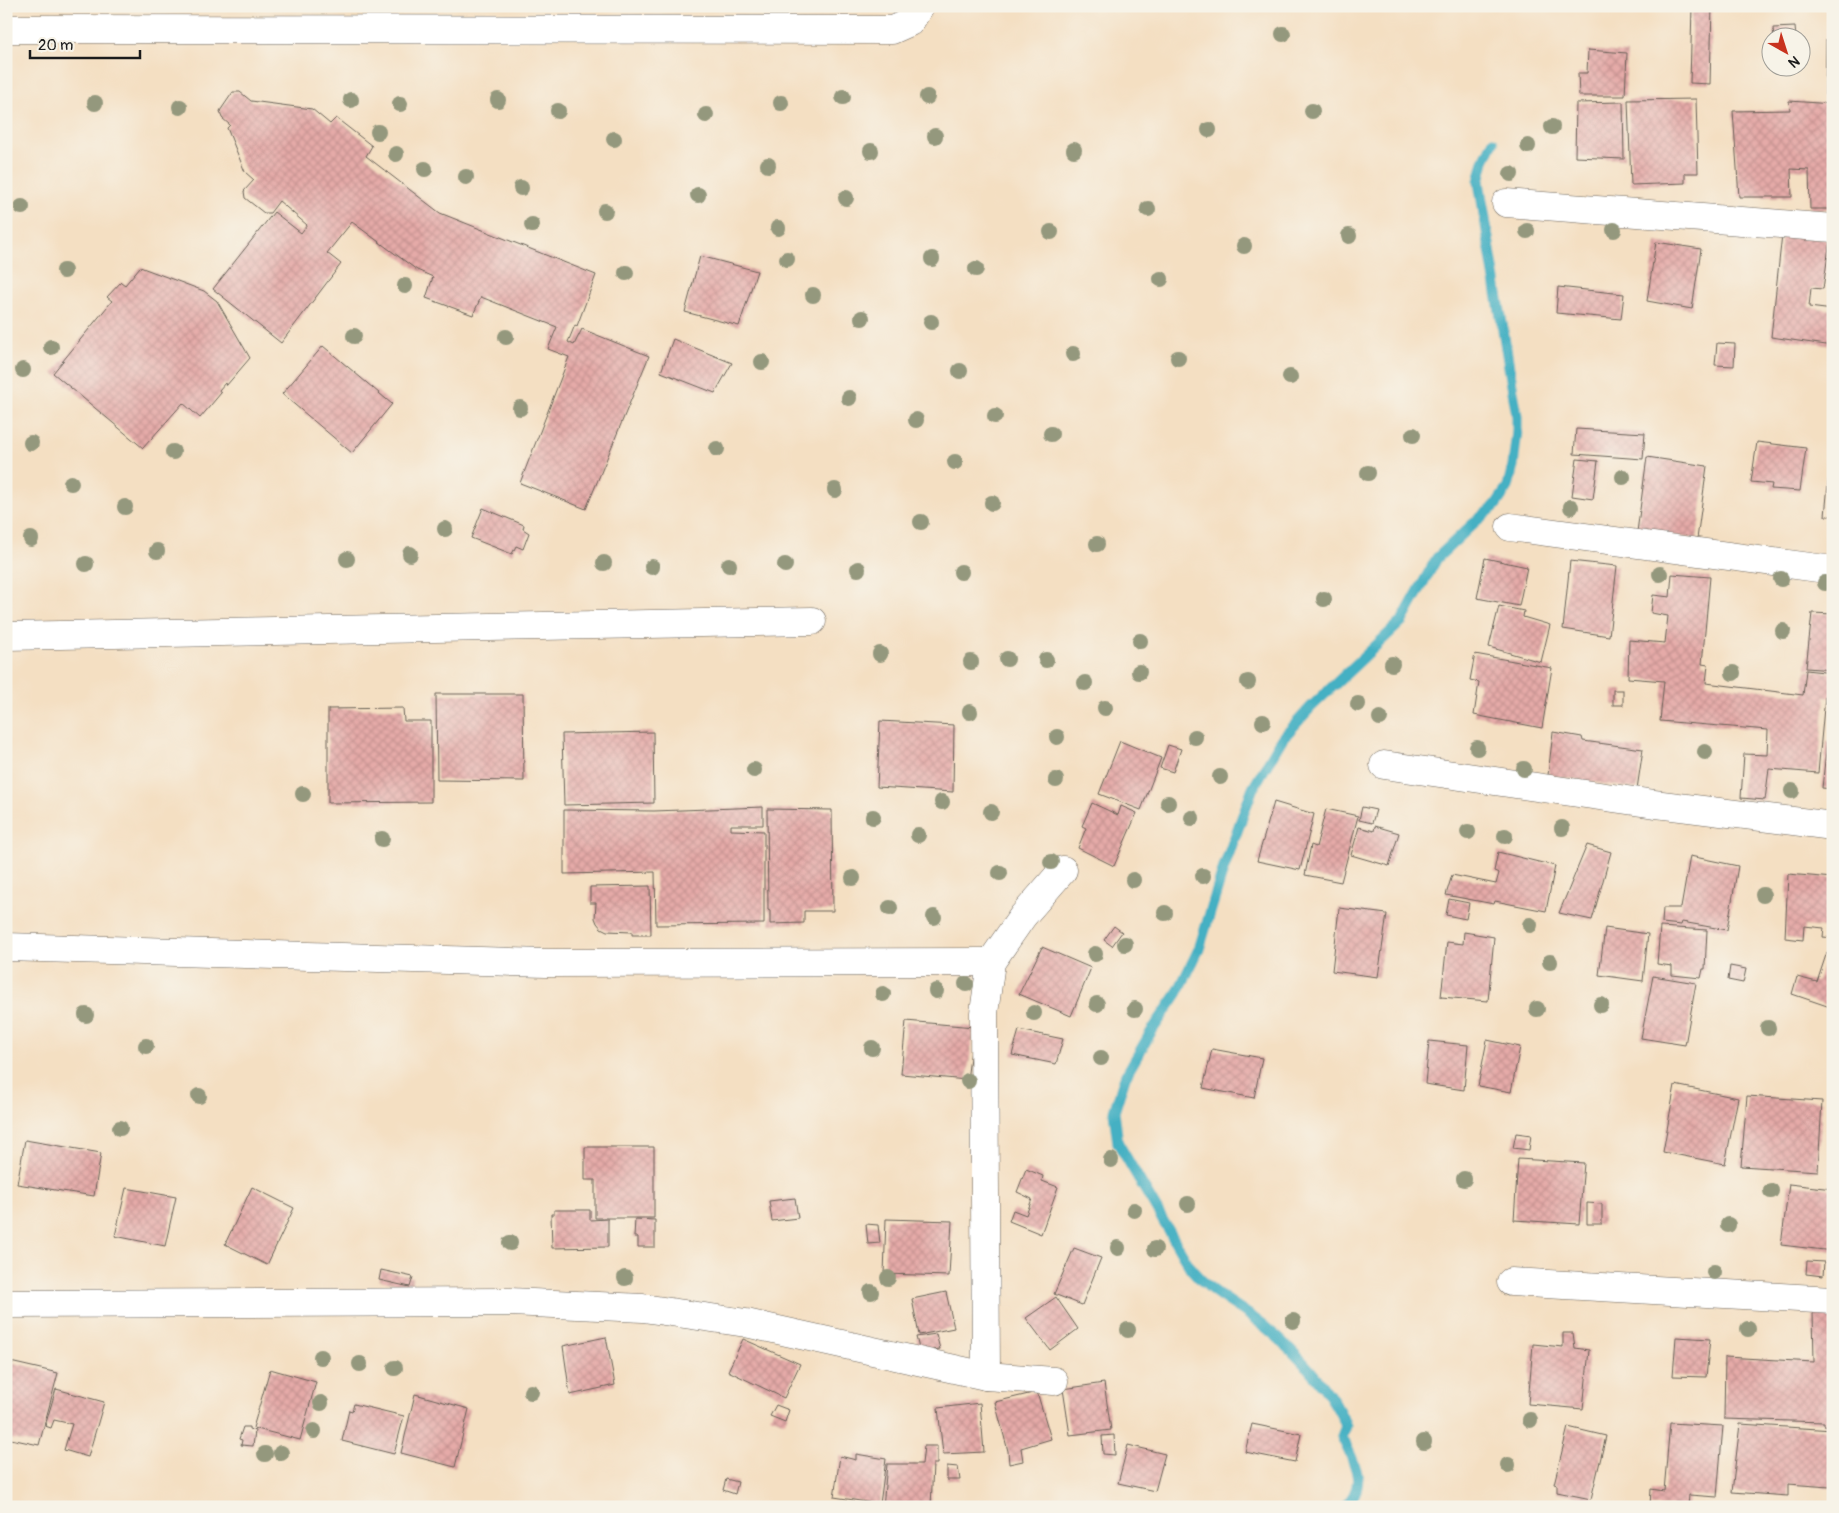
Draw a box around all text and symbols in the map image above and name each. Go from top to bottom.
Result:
scale bar [30,28,140,60]
north arrow [1762,28,1812,78]
text: 20 m [38,36,73,55]
text: N [1785,52,1803,71]

